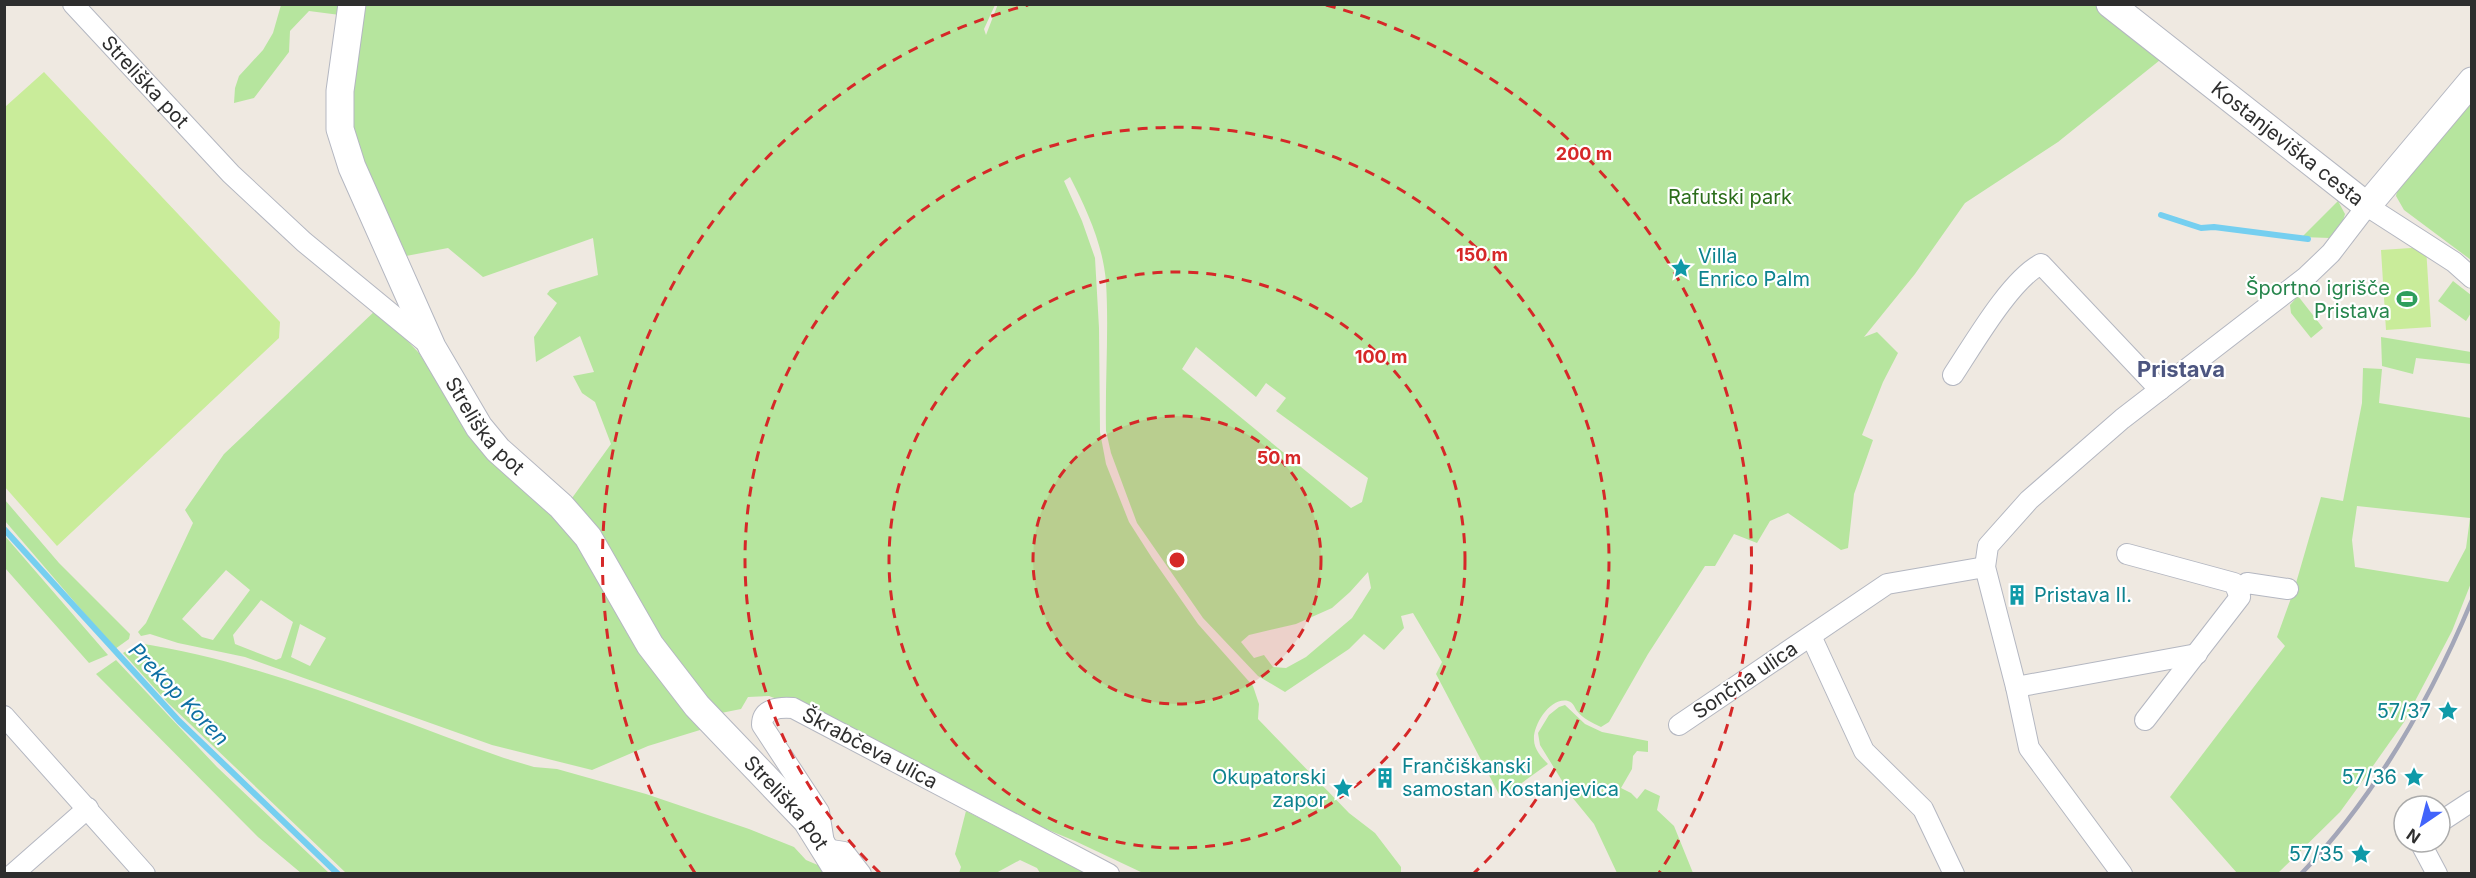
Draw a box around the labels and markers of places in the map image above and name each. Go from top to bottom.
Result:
place label: Villa Enrico Palm [1698,244,1810,291]
place icon: Villa Enrico Palm [1669,256,1693,280]
place label: Športno igrišče Pristava [2246,276,2390,323]
sports icon: Športno igrišče Pristava [2395,287,2419,311]
centre of rings [1167,550,1187,570]
building icon: Pristava II. [2005,583,2029,607]
place label: Pristava II. [2034,583,2132,607]
place label: 57/37 [2377,699,2431,723]
place icon: 57/37 [2436,699,2460,723]
place label: Frančiškanski samostan Kostanjevica [1402,754,1619,801]
place label: Okupatorski zapor [1212,765,1326,812]
place label: 57/36 [2342,765,2397,789]
place icon: 57/36 [2402,765,2426,789]
building icon: Frančiškanski samostan Kostanjevica [1373,766,1397,790]
place icon: Okupatorski zapor [1331,776,1355,800]
place label: 57/35 [2289,842,2344,866]
place icon: 57/35 [2349,842,2373,866]

